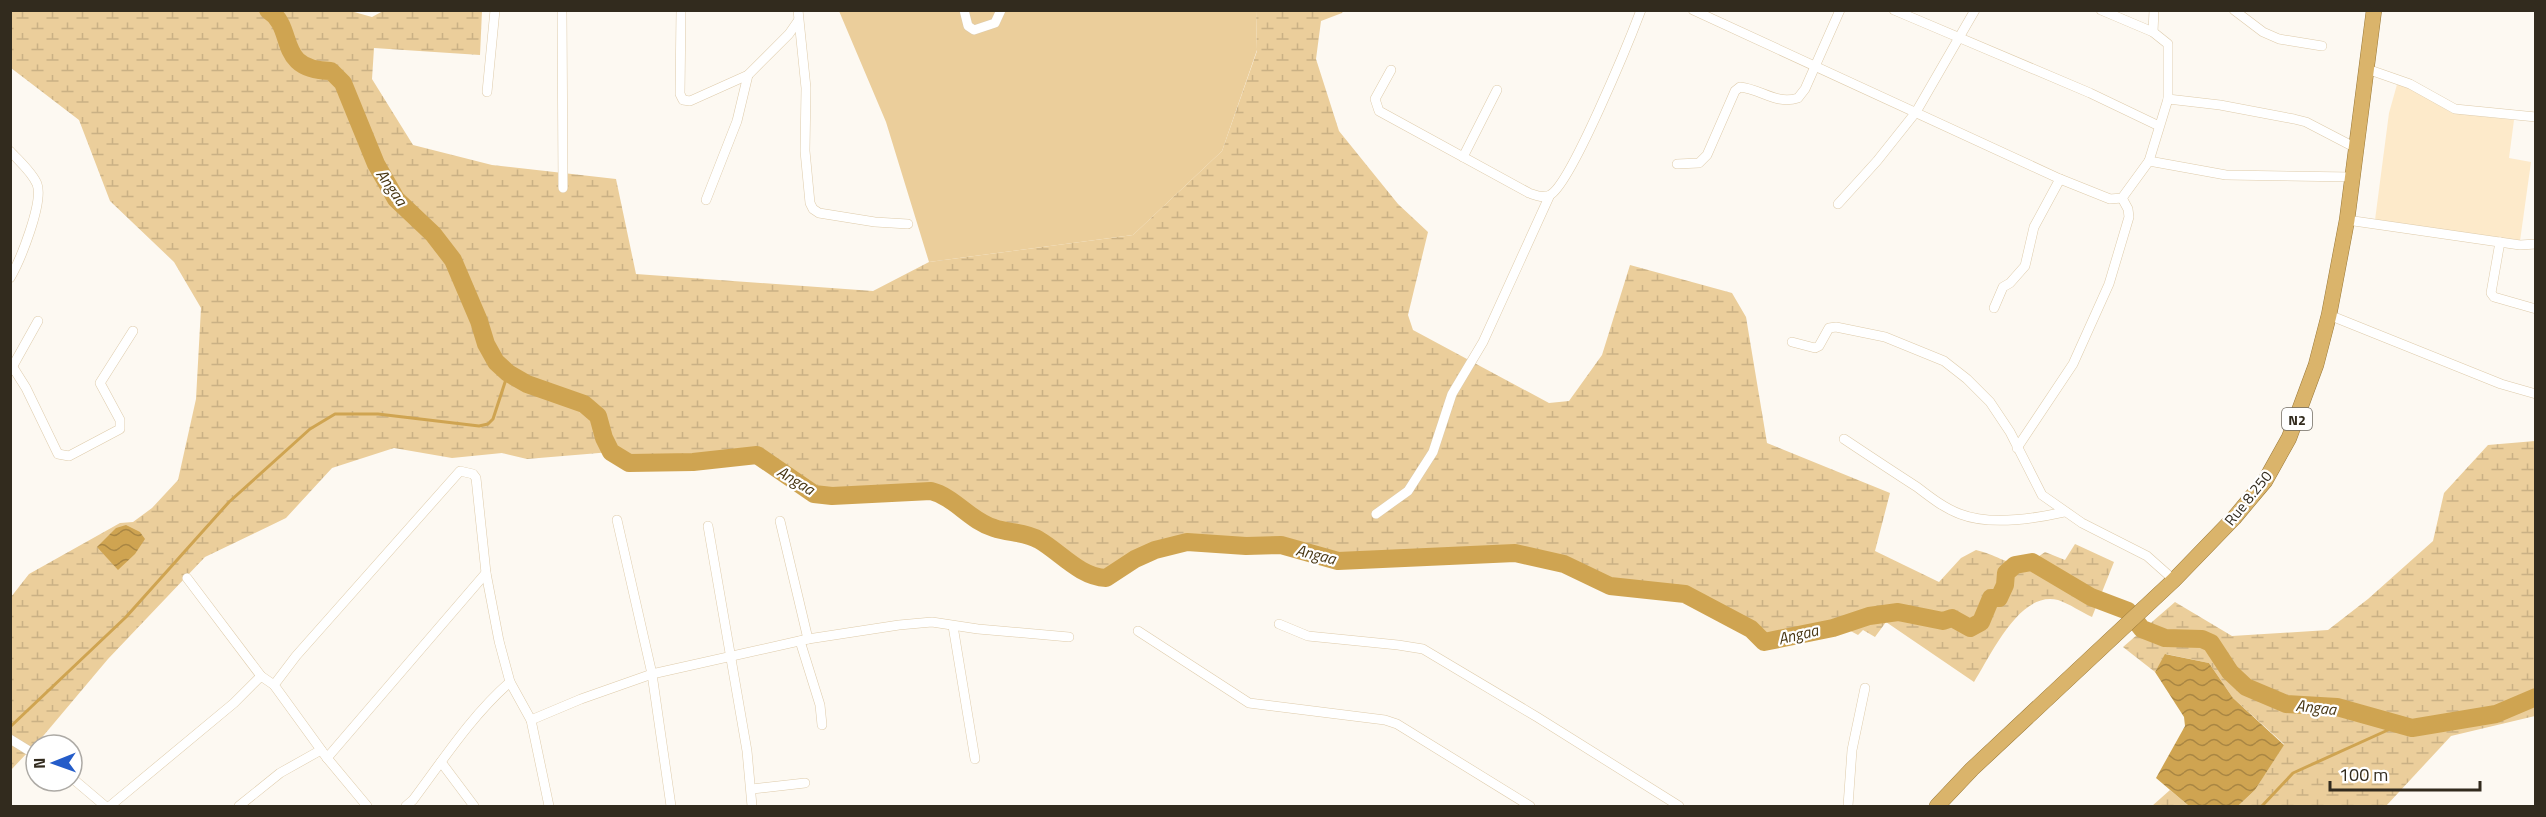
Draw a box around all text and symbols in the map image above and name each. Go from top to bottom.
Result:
water label: Angaa [371,164,414,211]
road number: N2 [2282,408,2312,430]
water label: Angaa [773,459,820,501]
street label: Rue 8.250 [2219,466,2277,530]
water label: Angaa [1294,537,1339,571]
water label: Angaa [1776,618,1821,650]
water label: Angaa [2295,693,2338,721]
north arrow [24,733,84,793]
scale bar [2330,754,2480,792]
text: N [27,758,51,769]
text: 100 m [2339,761,2388,788]

